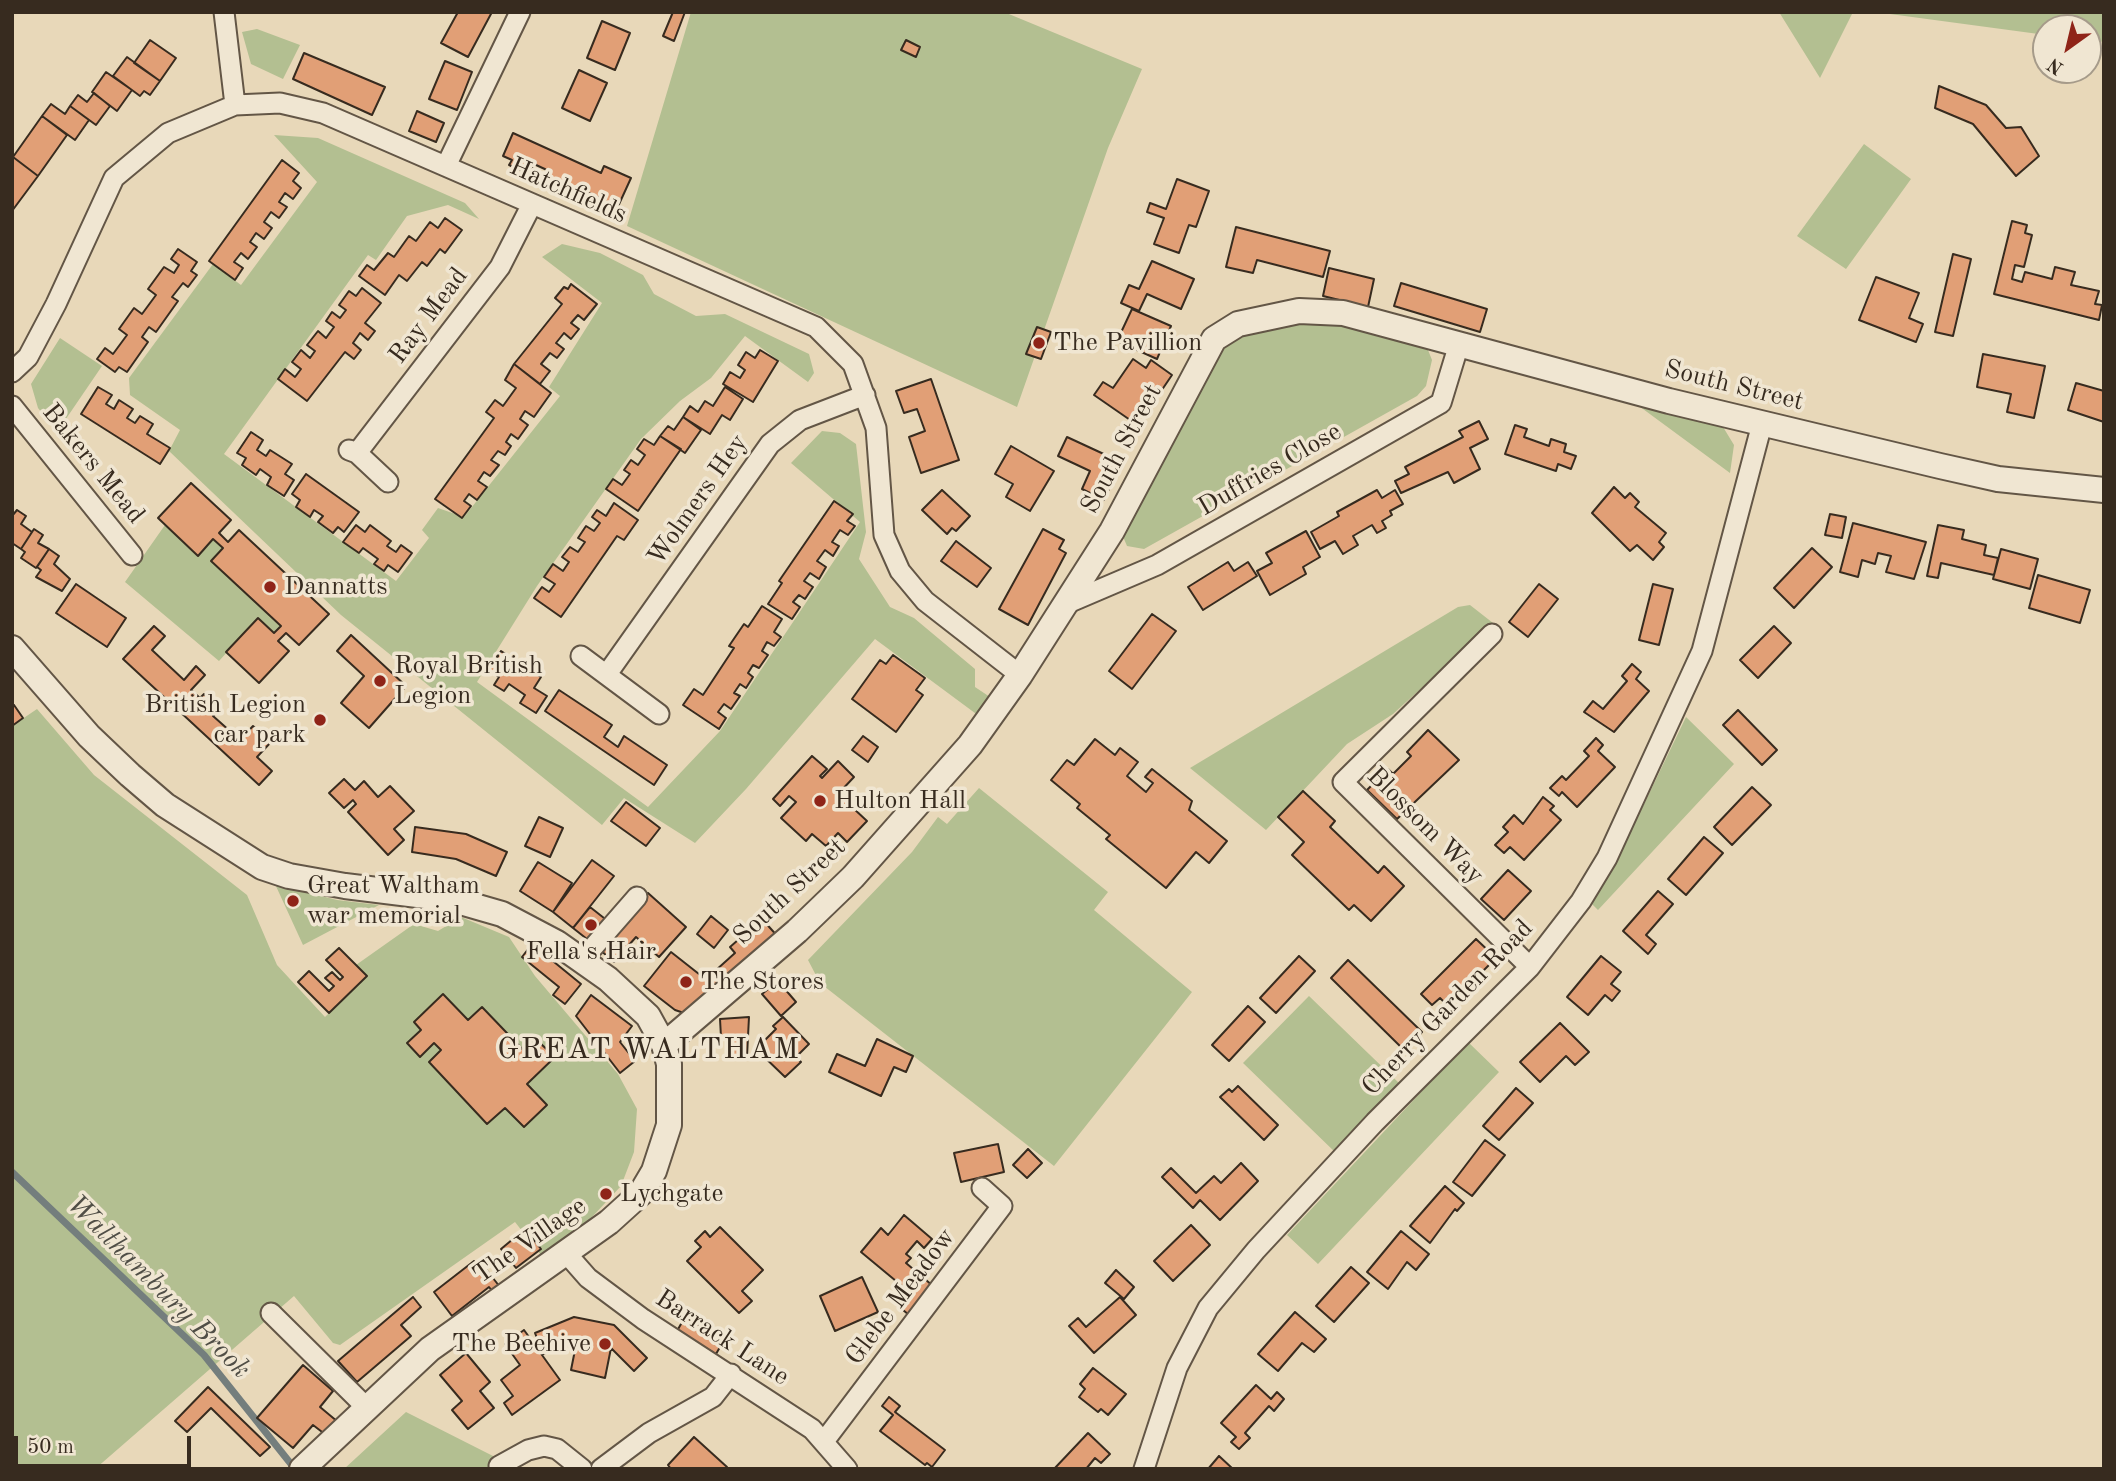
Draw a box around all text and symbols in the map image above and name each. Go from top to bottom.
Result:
north arrow [2032,14,2102,84]
text: N [2045,53,2067,77]
street label: Hatchfields [504,151,632,231]
street label: Ray Mead [383,262,475,370]
place label: The Pavillion [1053,327,1202,359]
marker: The Pavillion [1031,335,1047,351]
street label: South Street [1661,354,1807,418]
street label: South Street [1075,379,1169,519]
street label: Bakers Mead [35,398,151,530]
street label: Duffries Close [1193,416,1347,524]
street label: Wolmers Hey [641,428,755,572]
place label: Dannatts [284,571,388,603]
marker: Dannatts [262,579,278,595]
place label: Royal British Legion [394,650,543,712]
marker: Royal British Legion [372,673,388,689]
place label: British Legion car park [144,689,306,750]
marker: British Legion car park [312,712,328,728]
street label: Blossom Way [1360,761,1490,891]
place label: Hulton Hall [834,785,966,817]
marker: Hulton Hall [812,793,828,809]
street label: South Street [727,832,853,952]
place label: Great Waltham war memorial [307,870,480,931]
marker: Great Waltham war memorial [285,893,301,909]
street label: Cherry Garden Road [1356,913,1540,1103]
marker: Fella's Hair [583,917,599,933]
place label: Fella's Hair [526,936,656,968]
place label: The Stores [700,966,824,998]
marker: The Stores [678,974,694,990]
district label: GREAT WALTHAM [499,1032,799,1068]
place label: Lychgate [620,1178,723,1210]
marker: Lychgate [598,1186,614,1202]
water label: Walthambury Brook [59,1188,257,1386]
street label: The Village [467,1191,593,1291]
street label: Glebe Meadow [839,1222,963,1372]
street label: Barrack Lane [649,1283,795,1393]
place label: The Beehive [452,1328,591,1360]
marker: The Beehive [597,1336,613,1352]
scale bar [18,1422,194,1466]
text: 50 m [27,1437,74,1458]

